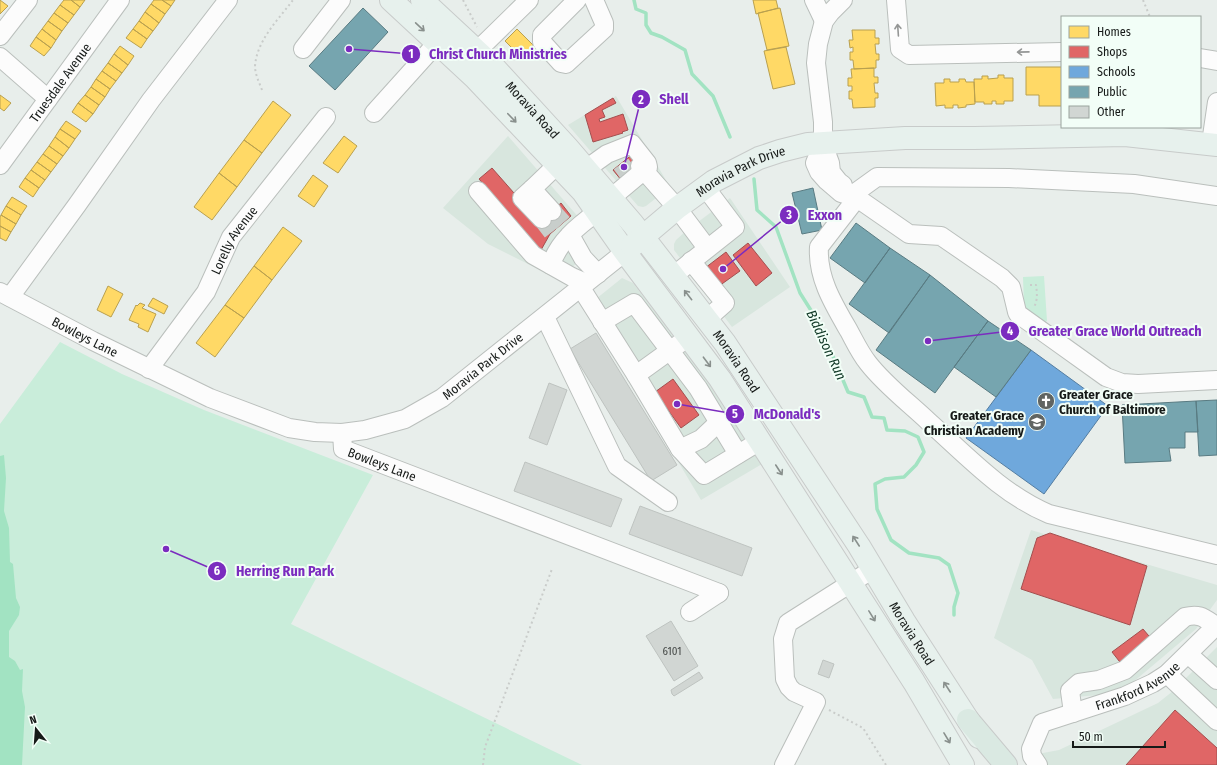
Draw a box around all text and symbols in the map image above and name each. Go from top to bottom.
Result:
legend [1061,16,1201,128]
one-way arrow [415,22,425,31]
one-way arrow [895,24,902,37]
text: Homes [1097,25,1131,39]
street label: Truesdale Avenue [26,40,94,125]
callout: Christ Church Ministries [401,41,575,67]
text: Shops [1097,45,1127,59]
text: Christ Church Ministries [429,46,567,63]
text: 1 [408,47,414,61]
one-way arrow [1017,49,1030,56]
text: Schools [1097,65,1135,79]
street label: Moravia Road [503,78,563,141]
text: Public [1097,85,1127,99]
callout: Shell [631,86,697,112]
text: Shell [659,91,689,108]
text: 2 [637,93,644,107]
text: Other [1097,105,1126,119]
one-way arrow [508,113,517,123]
street label: Moravia Park Drive [693,143,787,199]
callout: Exxon [779,202,850,228]
street label: Lorelly Avenue [208,203,260,277]
text: Exxon [808,207,842,224]
text: 3 [785,208,792,222]
one-way arrow [684,290,692,301]
water label: Biddison Run [802,307,850,383]
street label: Bowleys Lane [50,313,120,359]
callout: Greater Grace World Outreach [1000,318,1209,344]
text: Greater Grace World Outreach [1028,323,1202,340]
text: 4 [1007,324,1013,338]
street label: Moravia Road [710,327,763,395]
street label: Moravia Park Drive [439,329,526,402]
one-way arrow [703,356,711,367]
place label: Greater Grace Church of Baltimore [1059,387,1166,417]
church icon: Greater Grace Church of Baltimore [1036,391,1056,411]
callout: McDonald's [725,401,828,427]
text: McDonald's [754,406,820,423]
text: 5 [732,407,738,421]
place label: Greater Grace Christian Academy [924,408,1025,438]
school or university icon: Greater Grace Christian Academy [1027,412,1047,432]
street label: Bowleys Lane [346,444,418,484]
one-way arrow [775,464,783,475]
one-way arrow [852,536,860,547]
callout: Herring Run Park [207,558,342,584]
text: Herring Run Park [236,563,335,580]
text: 6 [214,564,220,578]
street label: Moravia Road [887,599,938,668]
one-way arrow [868,610,876,622]
house number: 6101 [663,645,682,658]
street label: Frankford Avenue [1093,659,1183,713]
one-way arrow [942,681,950,693]
north arrow [16,709,56,749]
text: N [28,713,38,727]
scale bar [1073,723,1165,749]
text: 50 m [1079,730,1103,744]
one-way arrow [944,732,952,744]

